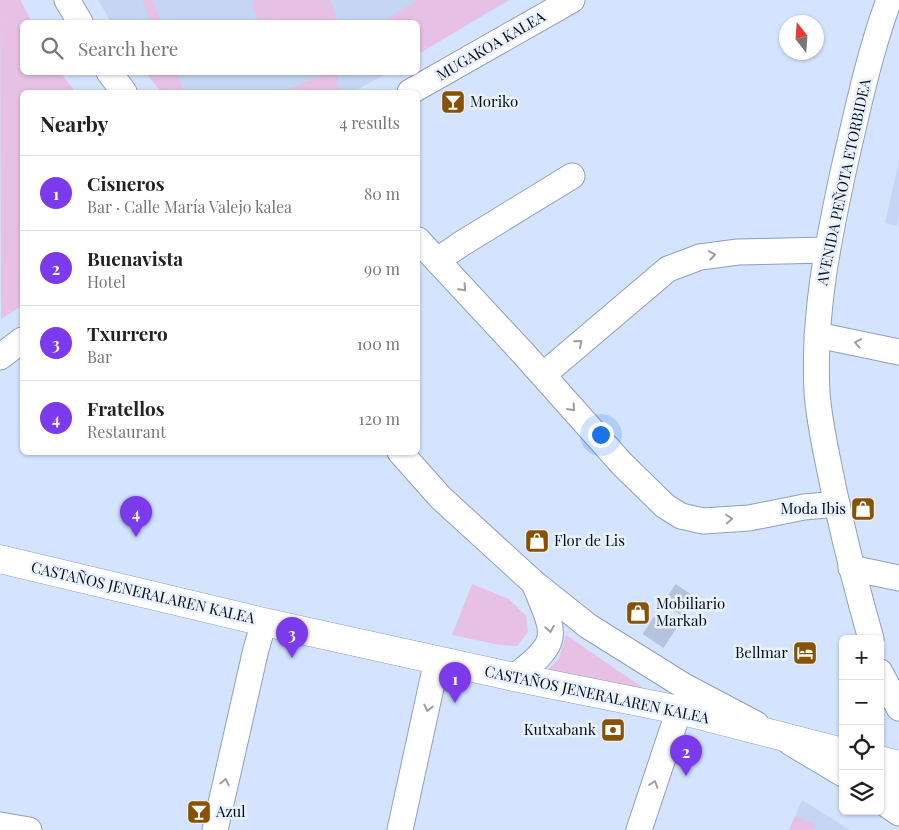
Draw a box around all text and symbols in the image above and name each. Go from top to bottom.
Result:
street label: MUGAKOA KALEA [432,6,549,84]
north arrow [779,15,824,60]
search box [20,20,420,75]
icon: search [38,34,66,62]
text: Search here [78,35,178,61]
street label: AVENIDA PEÑOTA ETORBIDEA [811,76,875,288]
bar icon: Moriko [440,89,466,115]
place label: Moriko [470,91,518,111]
text: Nearby [40,109,109,137]
text: 4 results [339,112,400,133]
text: Cisneros [87,170,164,196]
text: 1 [53,183,59,204]
text: 80 m [364,183,400,204]
text: Bar · Calle María Valejo kalea [87,196,292,217]
text: Buenavista [87,245,183,271]
one-way arrow [709,250,717,261]
text: 2 [52,258,60,279]
text: 90 m [364,258,400,279]
text: Hotel [87,271,126,292]
one-way arrow [457,282,466,291]
text: Txurrero [87,320,168,346]
text: 3 [52,333,60,354]
text: 100 m [357,333,400,354]
one-way arrow [854,338,863,349]
one-way arrow [574,340,583,349]
text: Bar [87,346,112,367]
text: Fratellos [87,395,164,421]
one-way arrow [566,403,575,412]
text: 4 [52,408,60,429]
text: 120 m [359,408,400,429]
text: Restaurant [87,421,166,442]
your location [588,422,614,448]
pin: 4 [120,496,152,537]
shop icon: Moda Ibis [850,496,876,522]
place label: Moda Ibis [781,498,846,518]
one-way arrow [726,514,734,525]
shop icon: Flor de Lis [524,528,550,554]
place label: Flor de Lis [554,530,625,550]
street label: CASTAÑOS JENERALAREN KALEA [29,557,258,628]
place label: Mobiliario Markab [656,593,725,630]
shop icon: Mobiliario Markab [625,600,651,626]
pin: 3 [276,617,308,658]
one-way arrow [544,624,554,633]
map controls [839,635,884,815]
button: + [839,635,884,680]
hotel icon: Bellmar [792,640,818,666]
place label: Bellmar [735,642,788,662]
street label: CASTAÑOS JENERALAREN KALEA [483,660,712,728]
pin: 1 [439,662,471,703]
button: − [839,680,884,725]
one-way arrow [423,703,433,712]
bank icon: Kutxabank [600,717,626,743]
place label: Kutxabank [524,719,597,739]
button: locate [839,725,884,770]
pin: 2 [670,735,702,776]
button: layers [839,770,884,815]
one-way arrow [219,778,230,787]
one-way arrow [649,780,659,788]
bar icon: Azul [186,799,212,825]
place label: Azul [215,801,246,821]

